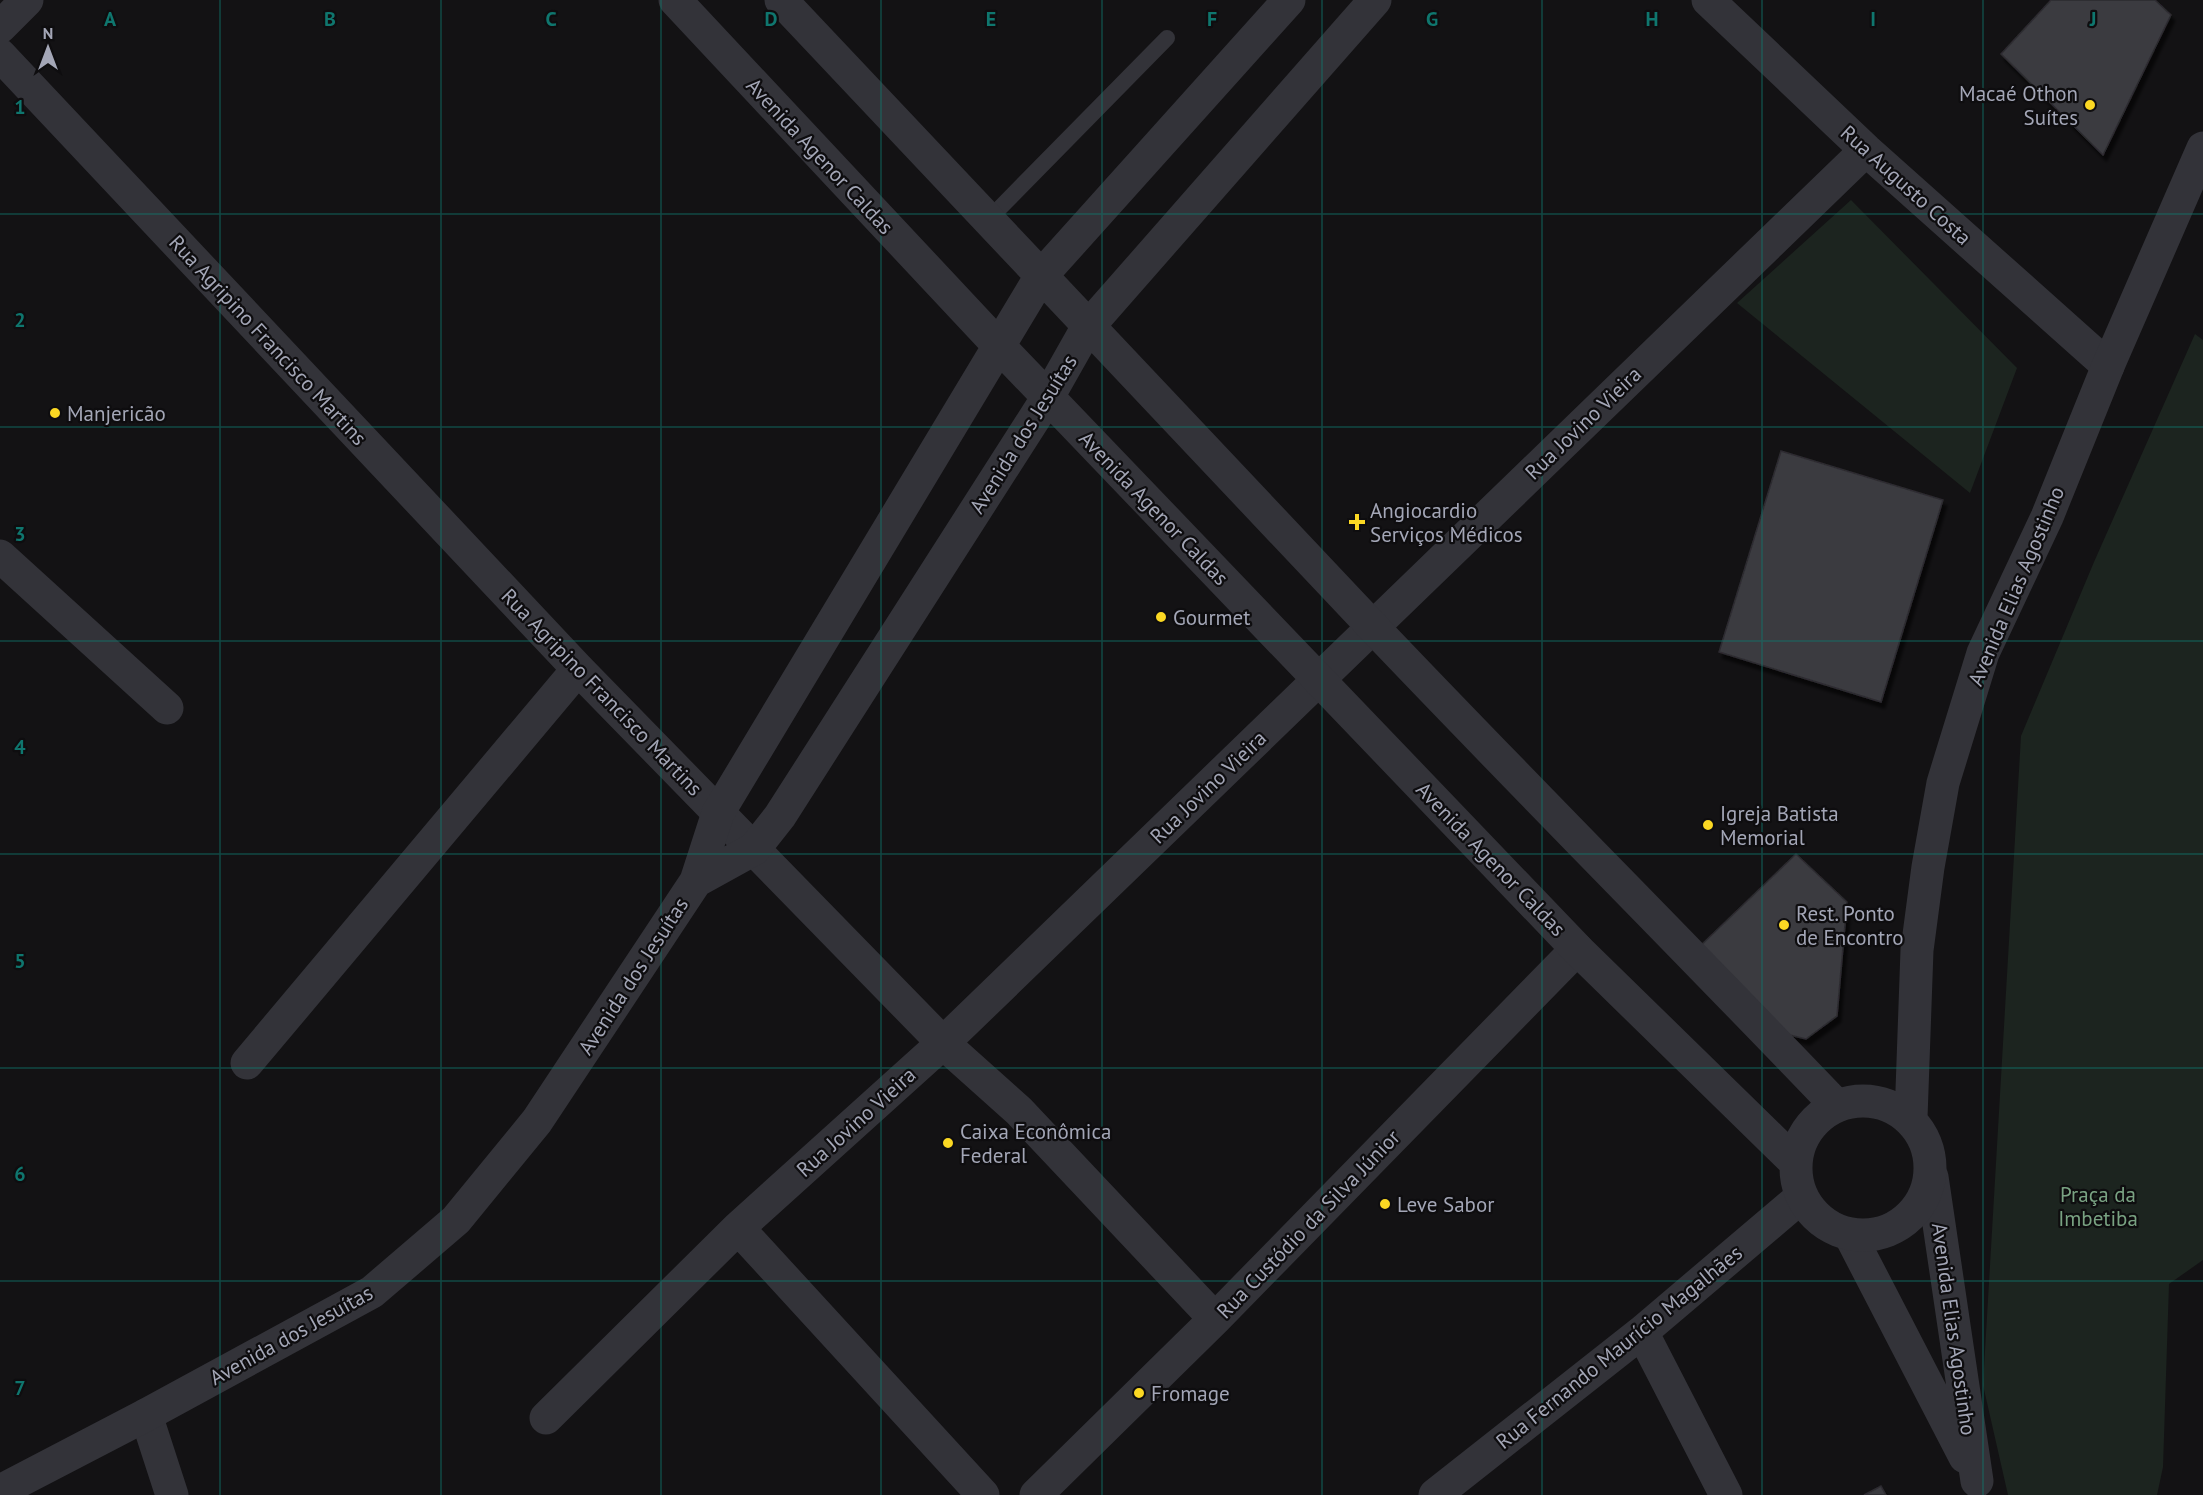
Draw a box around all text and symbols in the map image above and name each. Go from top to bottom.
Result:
text: A [104,6,117,32]
text: B [324,6,336,32]
text: C [545,6,557,32]
text: D [765,6,778,32]
text: E [986,6,996,32]
text: F [1207,6,1217,32]
text: G [1426,6,1438,32]
text: H [1645,6,1659,32]
text: I [1870,6,1876,32]
text: J [2089,6,2096,32]
north arrow [18,18,78,78]
text: N [43,23,53,43]
street label: Avenida Agenor Caldas [741,72,899,240]
place label: Macaé Othon Suítes [1959,80,2078,131]
text: 1 [14,94,26,120]
marker: Macaé Othon Suítes [2083,98,2097,112]
street label: Rua Augusto Costa [1835,119,1977,251]
street label: Rua Agripino Francisco Martins [163,229,373,451]
text: 2 [14,307,26,333]
street label: Avenida dos Jesuítas [963,349,1083,519]
street label: Rua Jovino Vieira [1519,361,1647,485]
place label: Manjericão [67,400,166,427]
marker: Manjericão [48,406,62,420]
street label: Avenida Agenor Caldas [1073,425,1235,591]
street label: Avenida Elias Agostinho [1962,482,2070,690]
place label: Angiocardio Serviços Médicos [1370,497,1523,548]
marker: Angiocardio Serviços Médicos [1348,513,1366,531]
text: 3 [14,521,26,547]
street label: Rua Agripino Francisco Martins [496,583,708,801]
place label: Gourmet [1173,604,1250,631]
marker: Gourmet [1154,610,1168,624]
street label: Rua Jovino Vieira [1144,725,1272,849]
text: 4 [14,734,26,760]
street label: Avenida Agenor Caldas [1410,776,1572,942]
place label: Igreja Batista Memorial [1720,800,1839,851]
marker: Igreja Batista Memorial [1701,818,1715,832]
street label: Avenida dos Jesuítas [572,892,694,1060]
place label: Rest. Ponto de Encontro [1796,900,1904,951]
marker: Rest. Ponto de Encontro [1777,918,1791,932]
text: 5 [14,948,26,974]
street label: Rua Jovino Vieira [791,1061,921,1183]
place label: Caixa Econômica Federal [960,1118,1111,1169]
street label: Rua Custódio da Silva Júnior [1211,1124,1405,1324]
marker: Caixa Econômica Federal [941,1136,955,1150]
text: 6 [14,1161,26,1187]
park label: Praça da Imbetiba [2058,1181,2138,1232]
place label: Leve Sabor [1397,1191,1494,1218]
marker: Leve Sabor [1378,1197,1392,1211]
street label: Avenida Elias Agostinho [1926,1221,1982,1437]
street label: Rua Fernando Maurício Magalhães [1490,1239,1748,1455]
street label: Avenida dos Jesuítas [205,1279,377,1391]
text: 7 [14,1375,26,1401]
place label: Fromage [1151,1380,1230,1407]
marker: Fromage [1132,1386,1146,1400]

